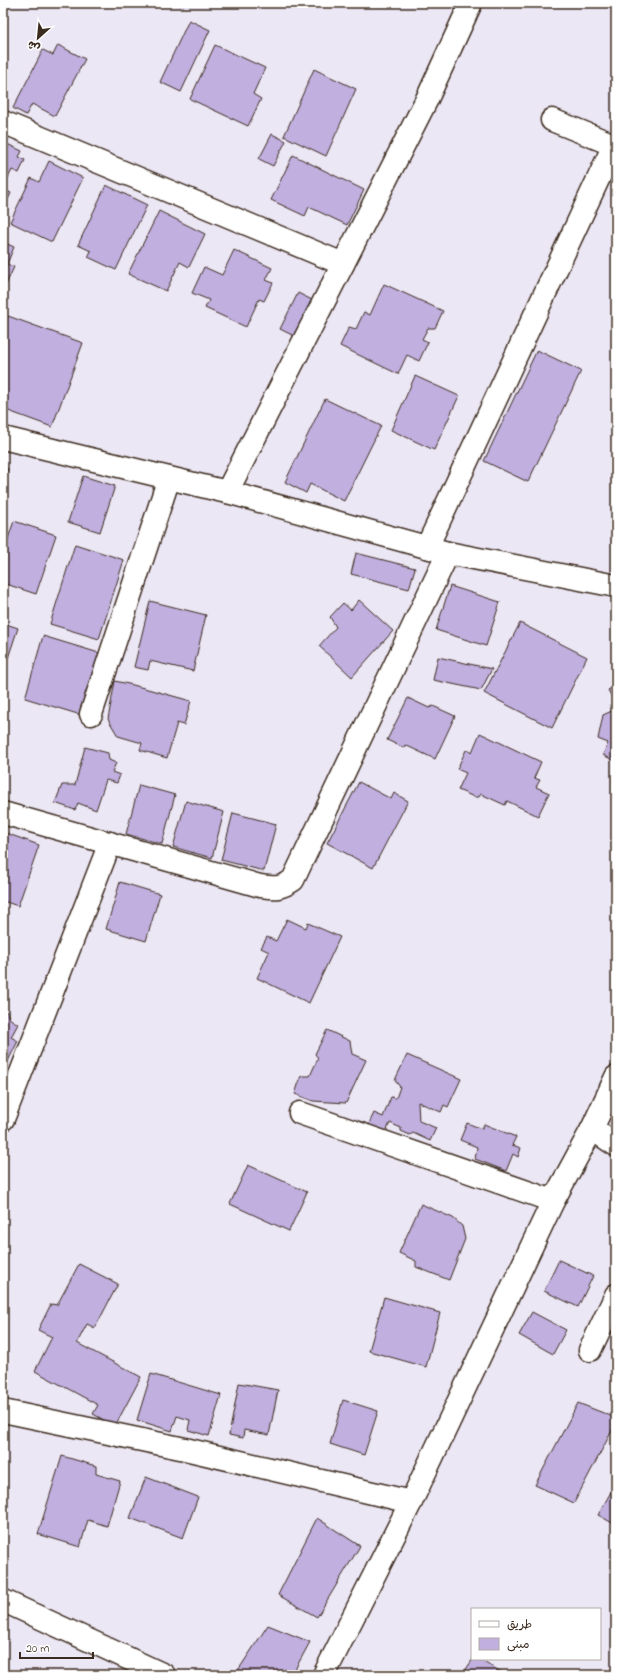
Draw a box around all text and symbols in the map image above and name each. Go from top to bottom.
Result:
north arrow [18,18,58,58]
text: ش [25,36,43,56]
legend [471,1608,601,1660]
text: طريق [507,1616,532,1634]
scale bar [20,1634,93,1660]
text: مبنى [507,1636,530,1654]
text: 20 m [26,1640,49,1658]

